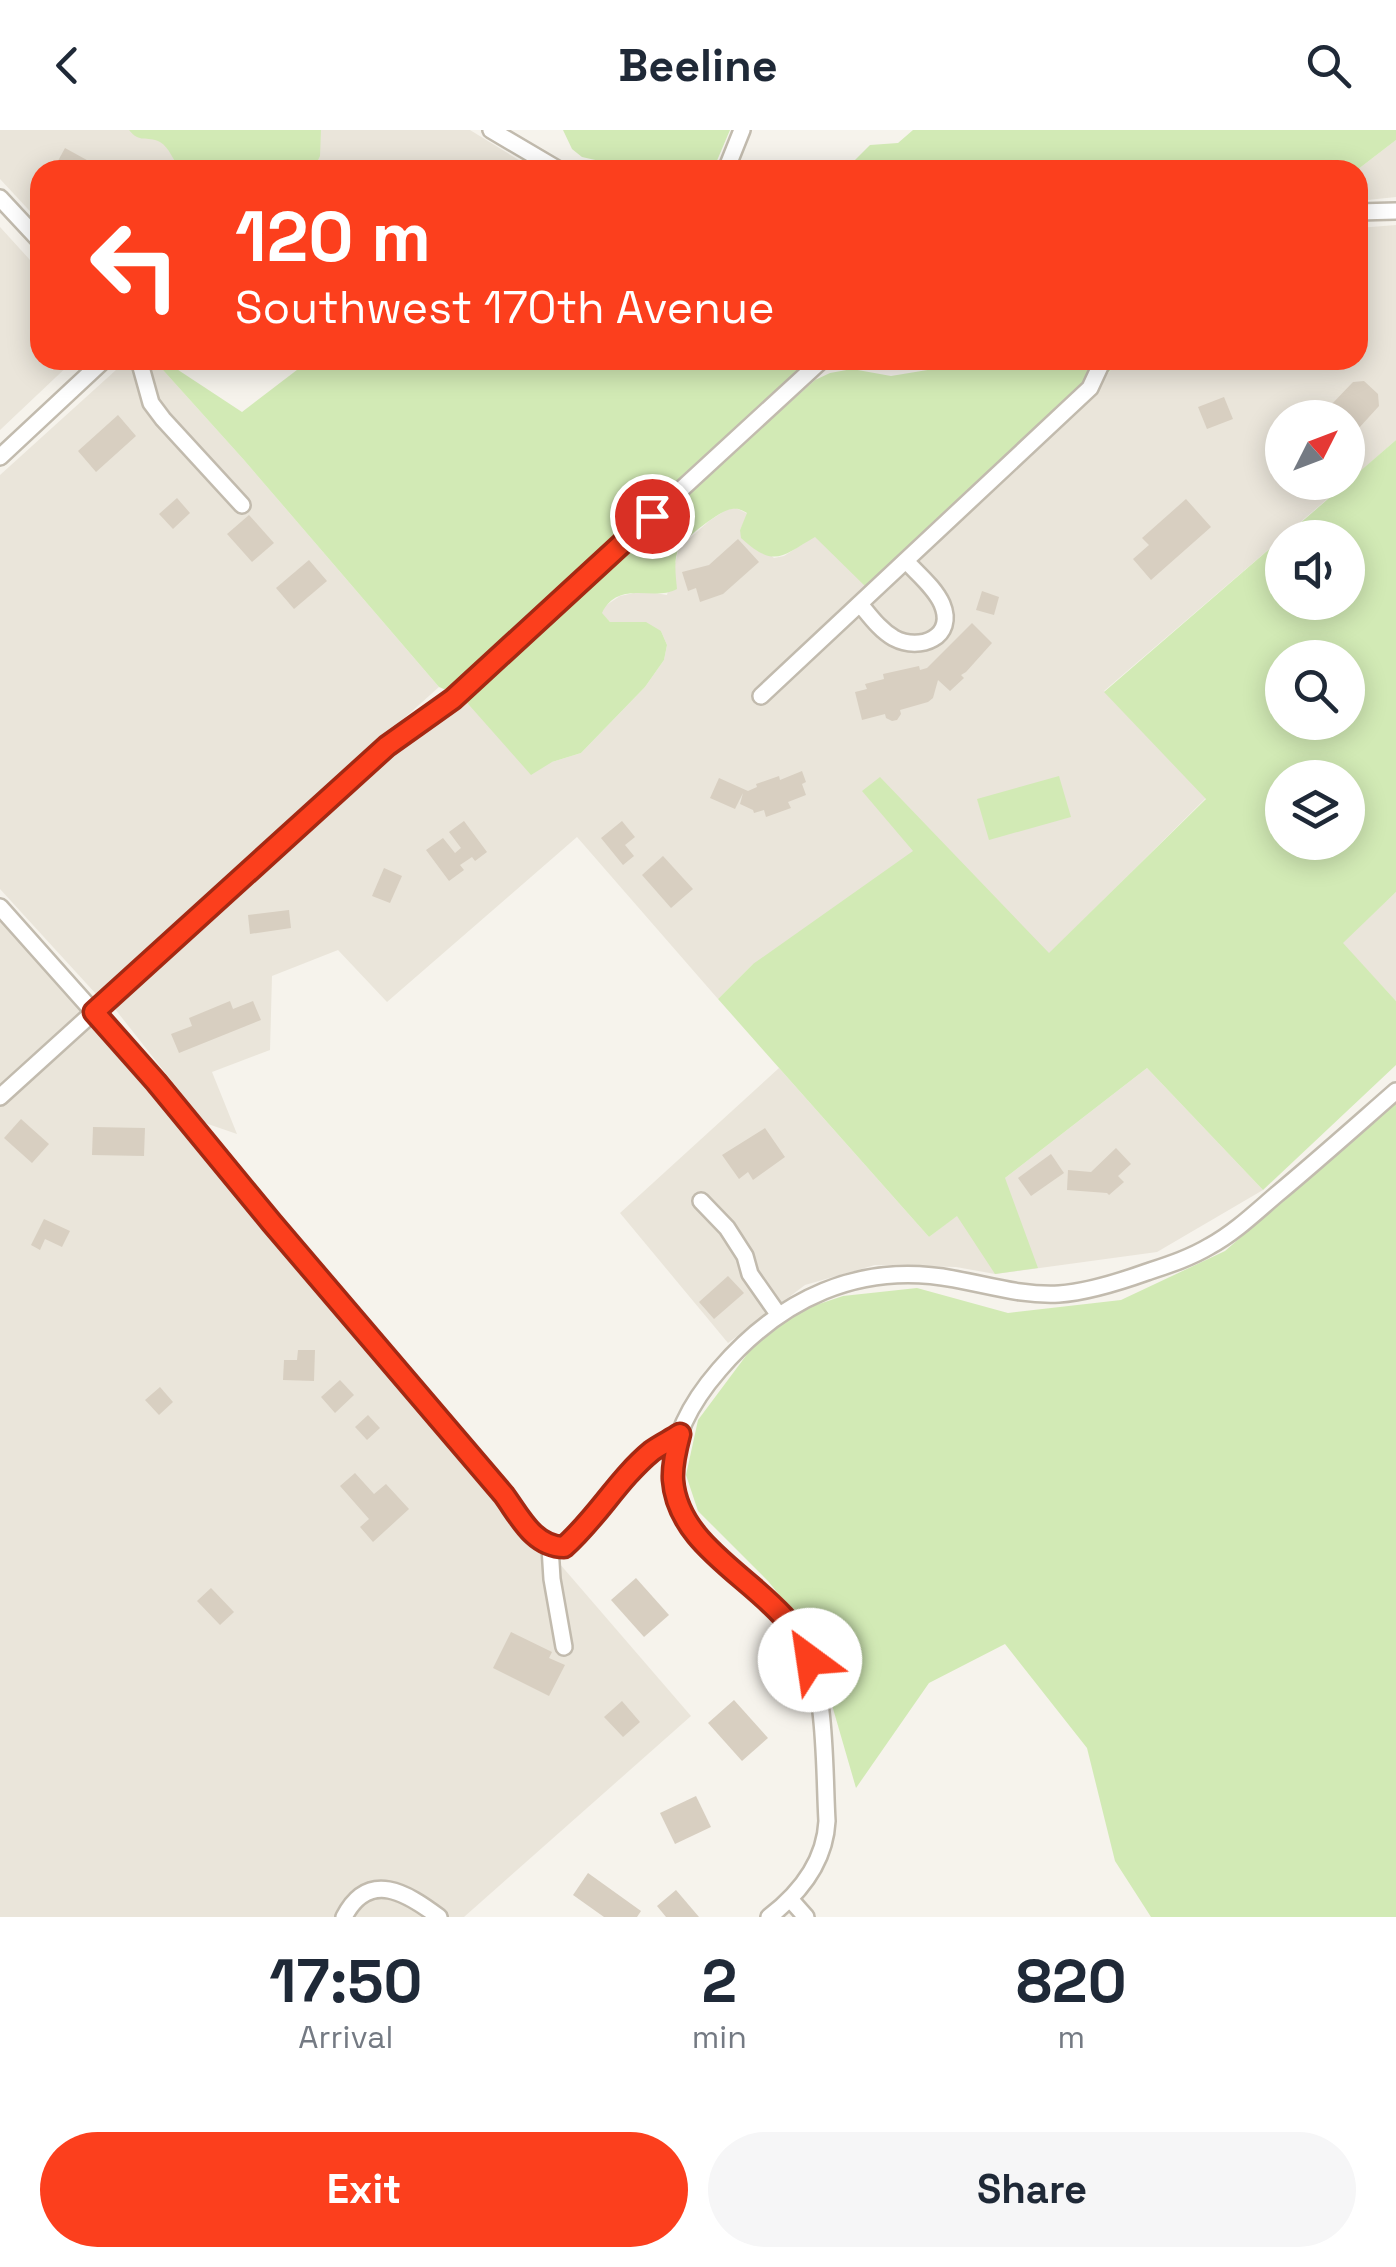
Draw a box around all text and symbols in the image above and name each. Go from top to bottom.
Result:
text: Beeline [618,37,778,94]
icon: back [40,38,95,93]
icon: search [1301,38,1356,93]
text: 120 m [235,192,431,281]
icon: left [70,200,200,330]
text: Southwest 170th Avenue [235,279,775,336]
north arrow [1265,400,1365,500]
map controls [1265,400,1365,860]
pin [610,474,695,559]
icon: arrive [625,489,680,544]
button: sound [1265,520,1365,620]
button: search [1265,640,1365,740]
button: layers [1265,760,1365,860]
position arrow [758,1608,862,1712]
text: 17:50 [269,1943,422,2020]
text: 2 [701,1943,737,2020]
text: 820 [1016,1943,1127,2020]
text: Arrival [298,2017,393,2057]
text: min [692,2017,747,2057]
text: m [1058,2017,1085,2057]
button: Exit [40,2132,688,2247]
button: Share [708,2132,1356,2247]

